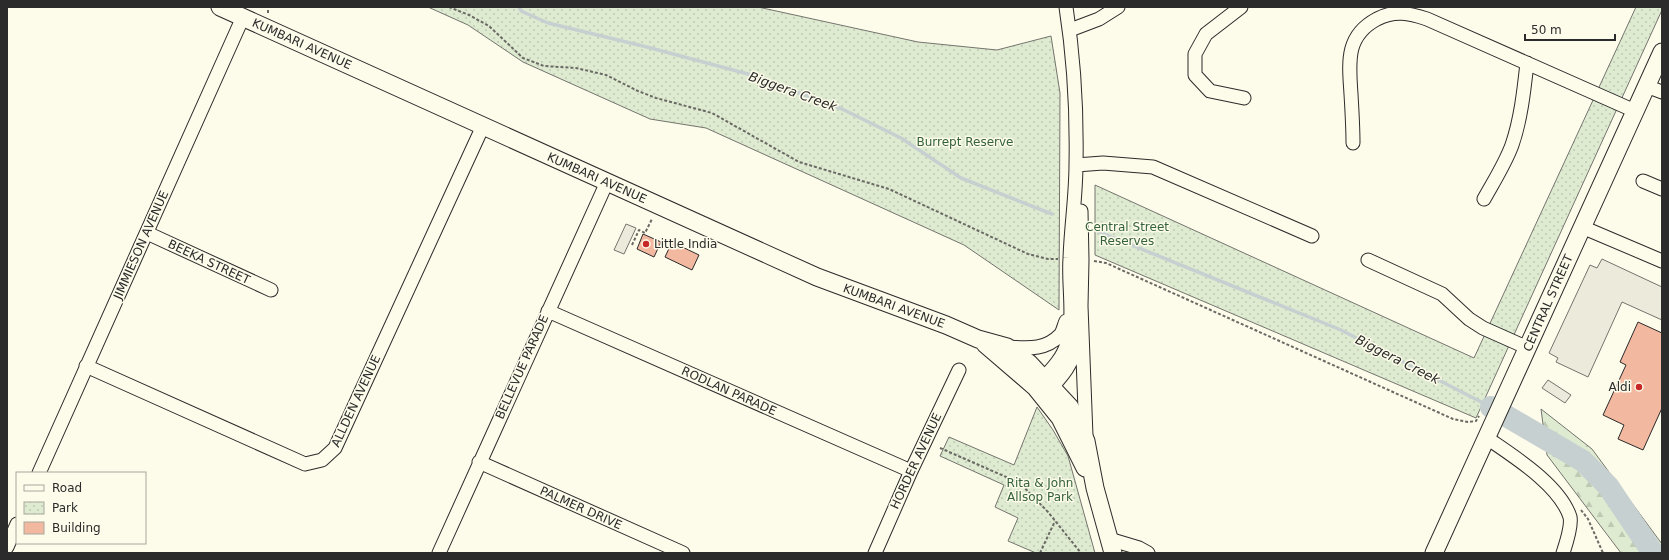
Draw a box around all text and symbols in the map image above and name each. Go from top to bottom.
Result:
street label: KUMBARI AVENUE [250,16,354,72]
scale bar [1525,16,1615,42]
text: 50 m [1531,23,1562,37]
water label: Biggera Creek [747,69,839,114]
park label: Burrept Reserve [917,135,1013,149]
street label: KUMBARI AVENUE [545,150,649,206]
street label: JIMMIESON AVENUE [110,189,171,302]
park label: Central Street Reserves [1085,220,1169,248]
street label: BEEKA STREET [166,237,253,287]
place label: Little India [654,237,717,251]
marker: Little India [641,239,651,249]
street label: CENTRAL STREET [1520,252,1576,354]
street label: KUMBARI AVENUE [841,281,947,331]
street label: BELLEVUE PARADE [493,313,551,421]
water label: Biggera Creek [1353,332,1443,387]
street label: ALLDEN AVENUE [329,353,383,449]
street label: RODLAN PARADE [679,364,779,418]
place label: Aldi [1609,380,1631,394]
marker: Aldi [1634,382,1644,392]
street label: HORDER AVENUE [888,411,944,511]
legend [16,472,146,544]
park label: Rita & John Allsop Park [1007,476,1073,504]
text: Road [52,481,82,495]
street label: PALMER DRIVE [538,484,624,532]
text: Park [52,501,78,515]
text: Building [52,521,101,535]

